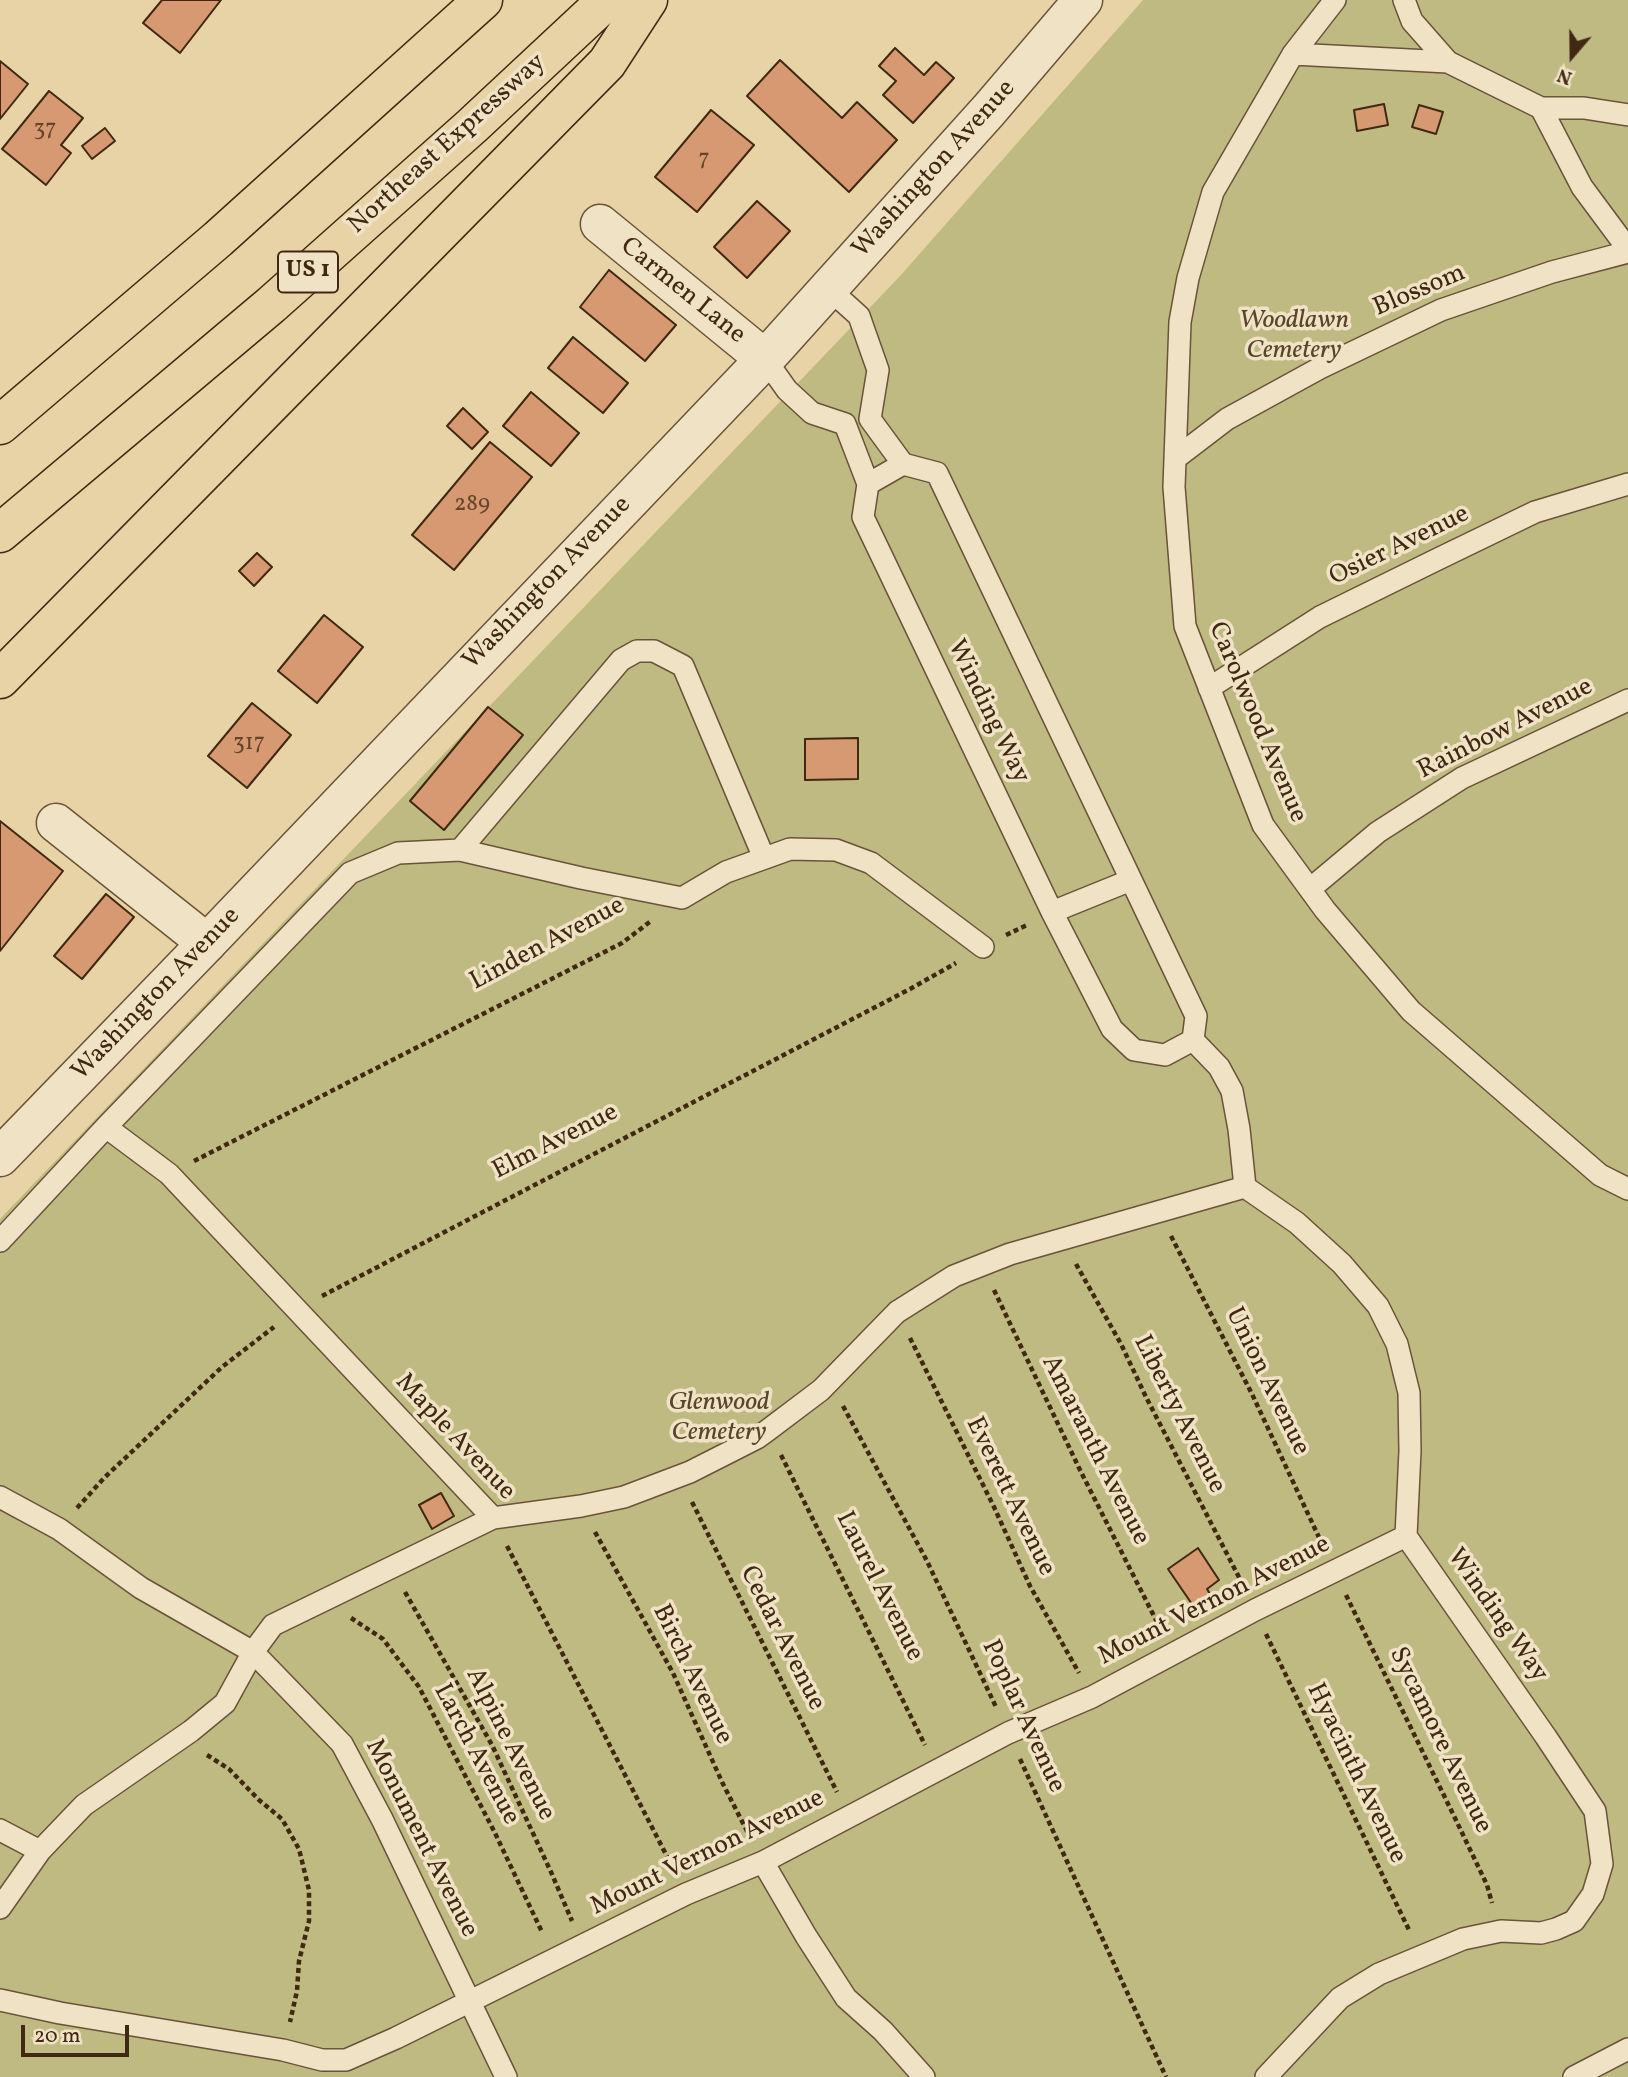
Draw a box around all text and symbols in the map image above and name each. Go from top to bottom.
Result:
north arrow [1537,21,1607,91]
street label: Northeast Expressway [343,48,553,242]
text: N [1554,61,1576,90]
street label: Washington Avenue [847,74,1023,266]
house number: 37 [34,117,56,145]
house number: 7 [698,147,710,175]
street label: Carmen Lane [613,232,751,352]
road number: US 1 [278,251,338,292]
street label: Blossom [1369,259,1471,325]
park label: Woodlawn Cemetery [1239,306,1349,368]
street label: Washington Avenue [457,491,639,677]
house number: 289 [454,492,490,520]
street label: Osier Avenue [1325,500,1475,594]
street label: Carolwood Avenue [1200,618,1312,828]
street label: Winding Way [939,635,1035,789]
street label: Rainbow Avenue [1413,672,1599,788]
house number: 317 [233,731,265,759]
street label: Linden Avenue [465,891,631,999]
street label: Washington Avenue [66,902,248,1088]
street label: Elm Avenue [488,1098,624,1188]
street label: Union Avenue [1217,1303,1315,1461]
street label: Liberty Avenue [1125,1331,1231,1499]
street label: Amaranth Avenue [1033,1351,1155,1551]
street label: Maple Avenue [387,1368,521,1508]
park label: Glenwood Cemetery [668,1388,770,1450]
street label: Everett Avenue [957,1412,1061,1582]
street label: Laurel Avenue [827,1507,929,1667]
street label: Mount Vernon Avenue [1094,1530,1336,1674]
street label: Winding Way [1439,1543,1553,1689]
street label: Cedar Avenue [731,1562,831,1716]
street label: Birch Avenue [644,1600,738,1750]
street label: Poplar Avenue [973,1636,1071,1798]
street label: Sycamore Avenue [1380,1643,1498,1839]
street label: Alpine Avenue [457,1664,561,1826]
street label: Larch Avenue [425,1679,525,1831]
street label: Hyacinth Avenue [1298,1679,1412,1869]
street label: Monument Avenue [357,1735,483,1943]
street label: Mount Vernon Avenue [586,1784,830,1924]
scale bar [24,2010,133,2054]
text: 20 m [34,2022,80,2051]

